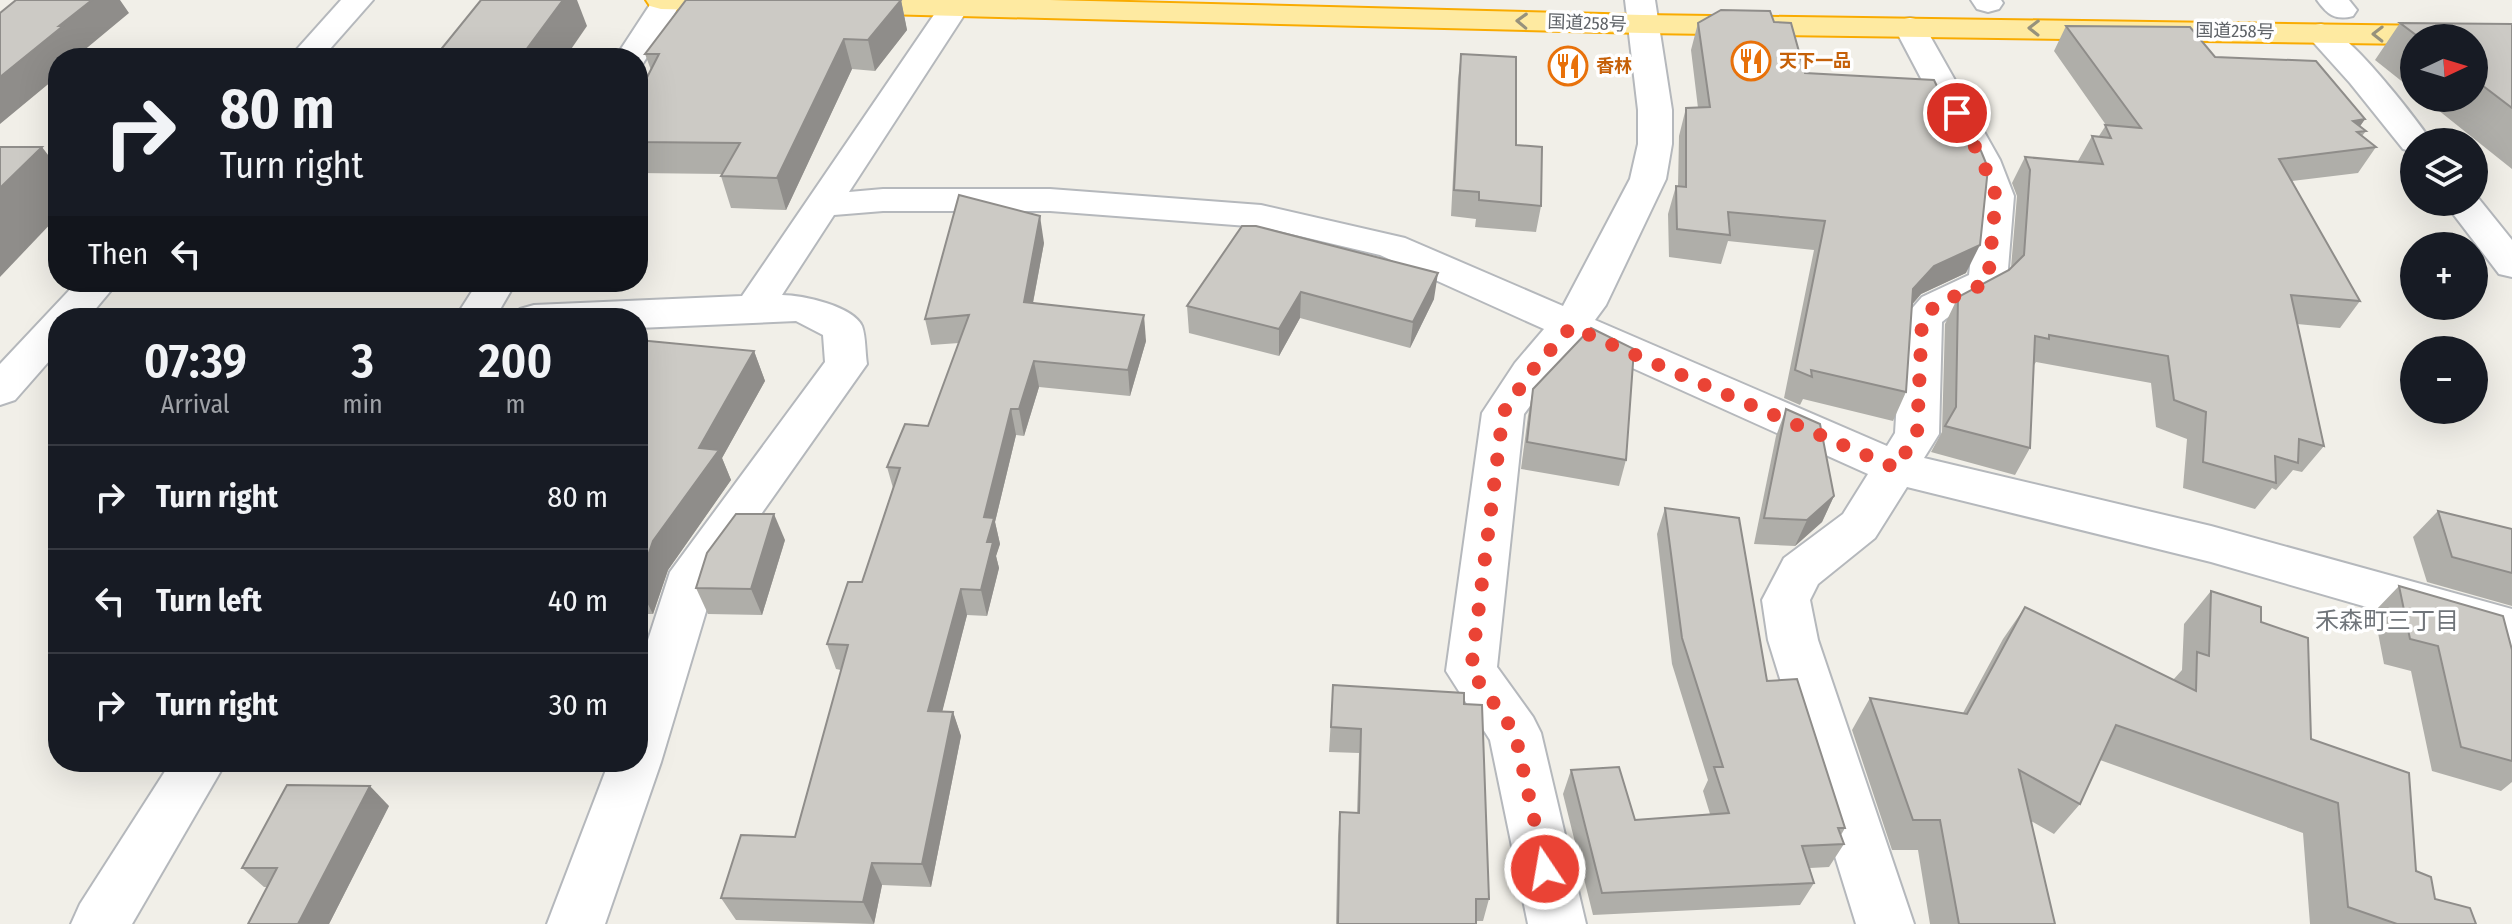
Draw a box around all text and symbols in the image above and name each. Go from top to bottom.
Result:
street label: 国道258号 [1547,11,1627,35]
one-way arrow [1515,12,1528,30]
one-way arrow [2027,19,2040,37]
street label: 国道258号 [2195,19,2275,43]
north arrow [2400,24,2488,112]
map controls [2400,24,2488,424]
one-way arrow [2371,25,2384,43]
restaurant icon: 天下一品 [1730,40,1772,82]
restaurant icon: 香林 [1547,45,1589,87]
place label: 天下一品 [1779,50,1851,72]
place label: 香林 [1596,55,1632,77]
text: 80 m [220,76,335,143]
pin [1923,79,1991,147]
icon: right [88,80,192,184]
icon: arrive [1935,91,1979,135]
button: layers [2400,128,2488,216]
text: Turn right [220,144,363,188]
icon: left [164,232,208,276]
button: + [2400,232,2488,320]
text: Then [88,236,148,272]
text: 07:39 [144,332,247,390]
text: 3 [351,332,374,390]
text: 200 [479,332,552,390]
button: − [2400,336,2488,424]
text: Arrival [161,389,230,420]
text: min [343,389,383,420]
text: m [505,389,525,420]
icon: right [88,475,132,519]
text: Turn right [156,479,278,515]
text: 80 m [547,479,608,515]
icon: left [88,579,132,623]
text: Turn left [156,583,262,619]
text: 40 m [548,583,608,619]
district label: 禾森町三丁目 [2315,607,2459,635]
icon: right [88,683,132,727]
text: Turn right [156,687,278,723]
text: 30 m [549,687,608,723]
position arrow [1503,827,1587,911]

